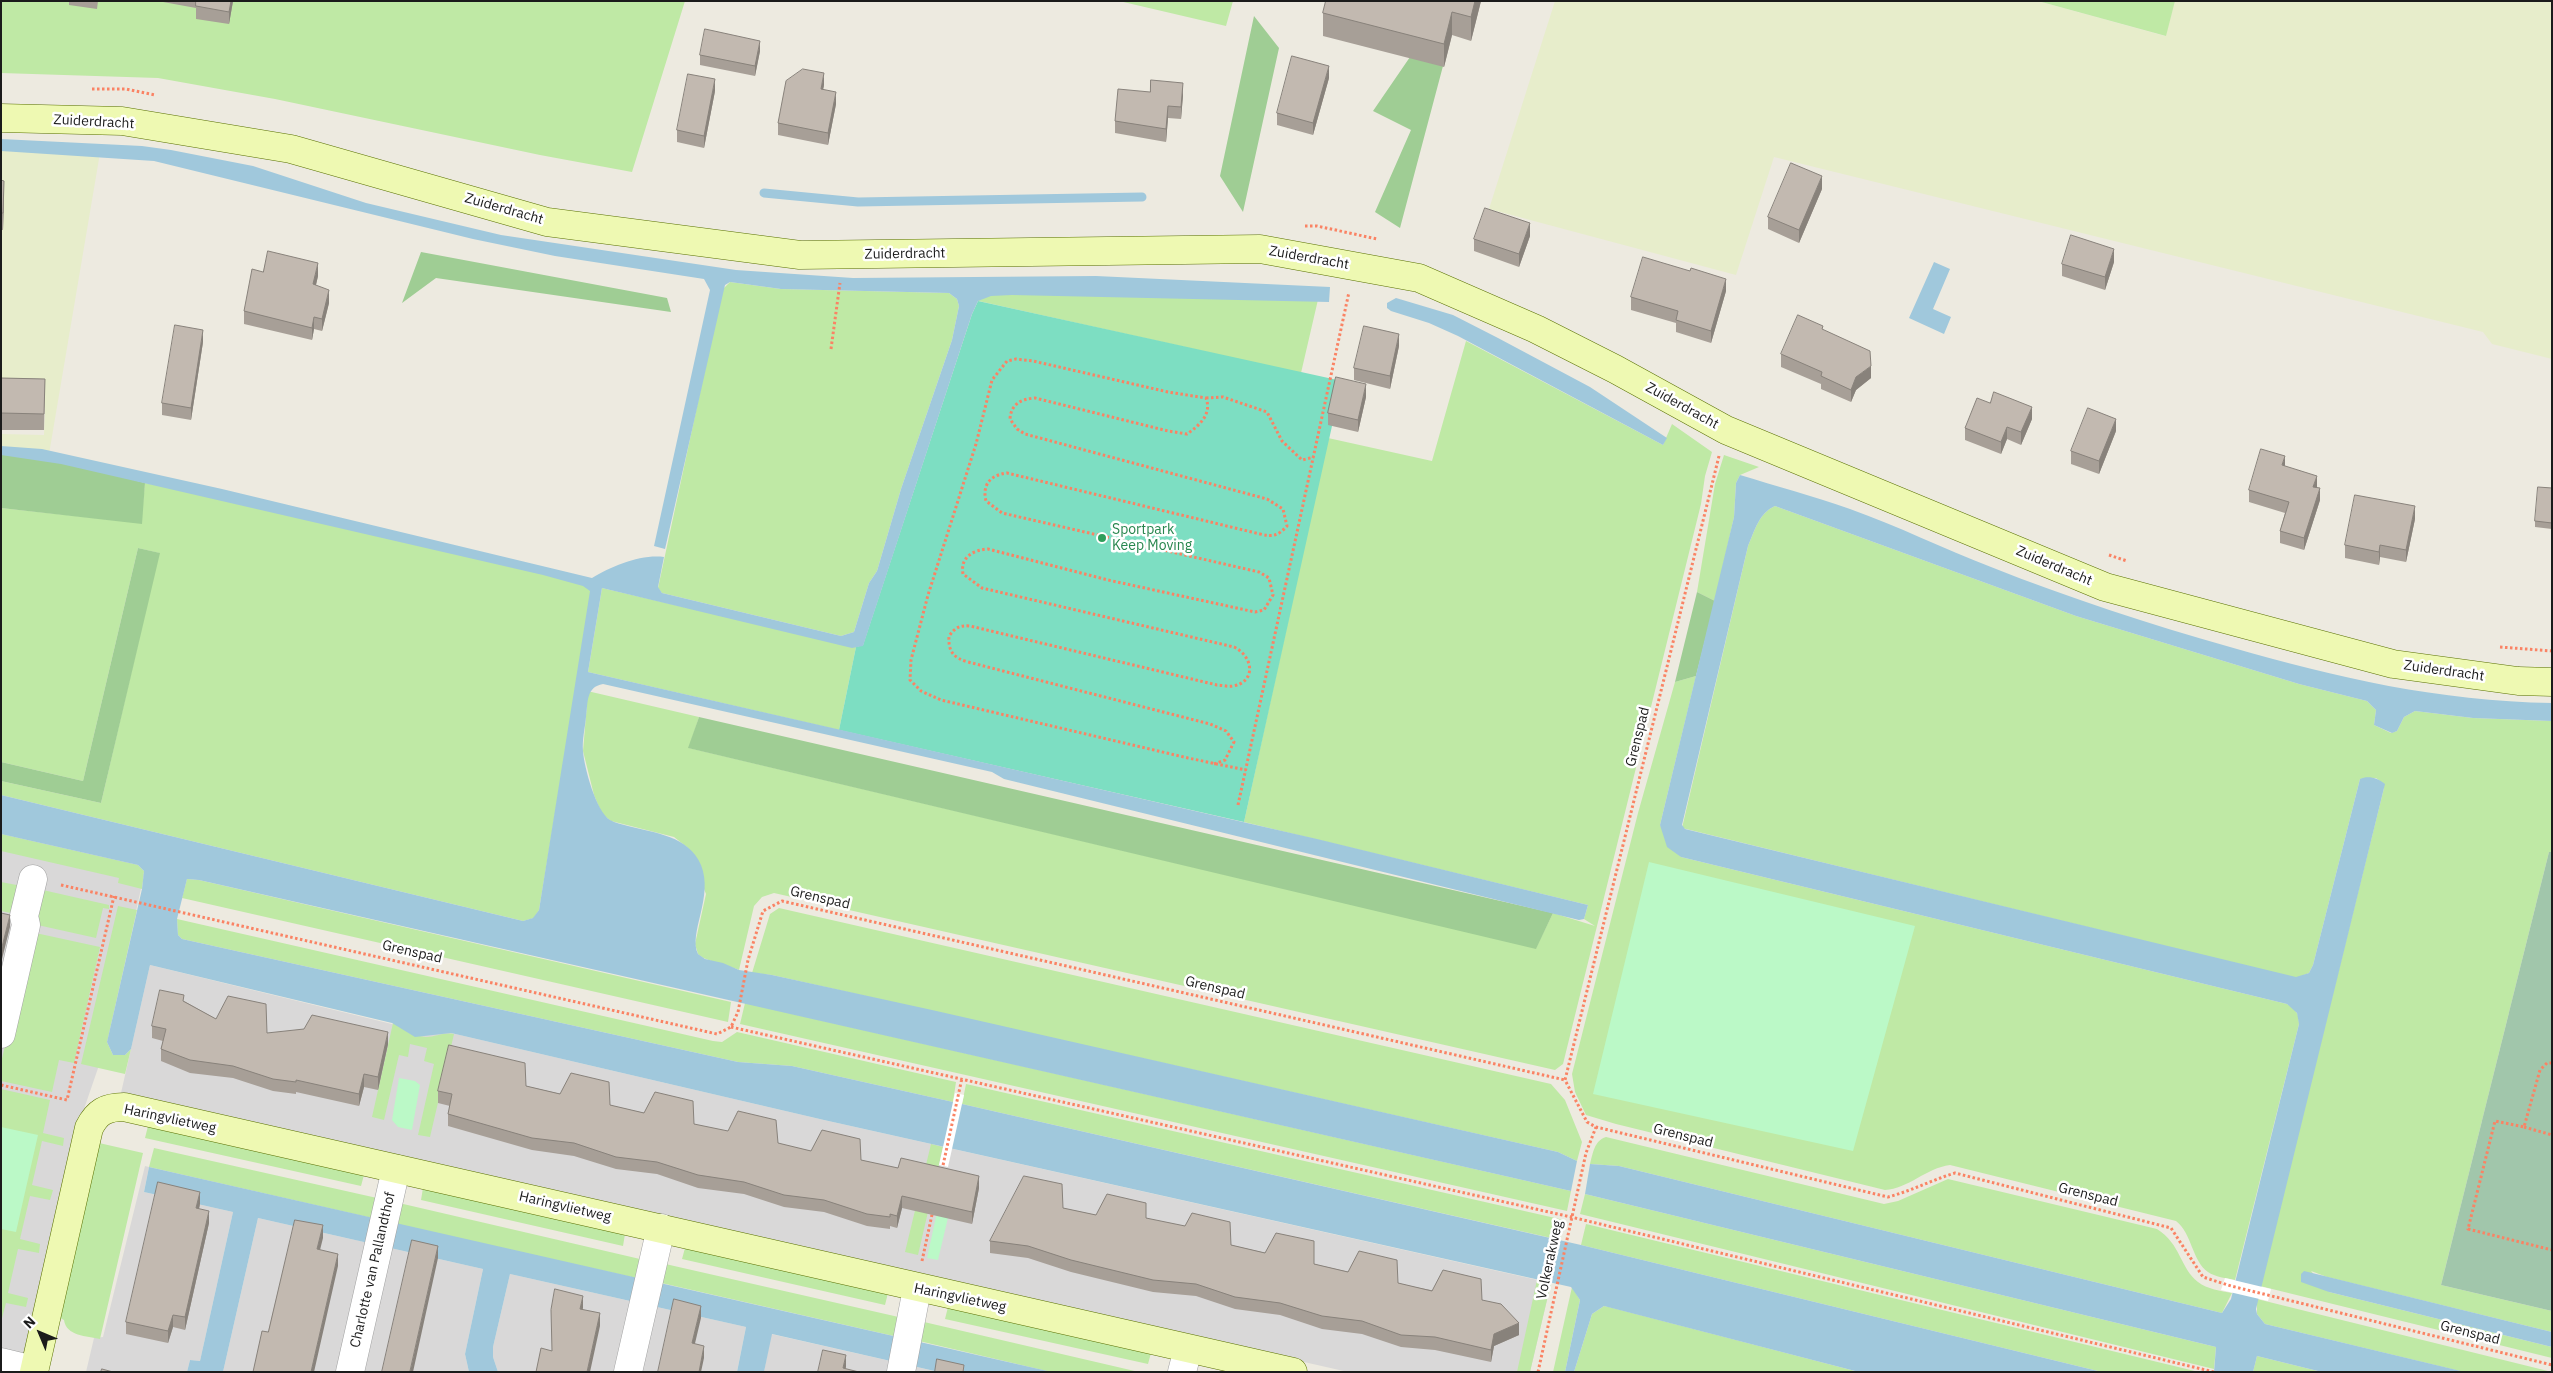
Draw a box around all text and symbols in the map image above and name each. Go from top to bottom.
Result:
street label: Zuiderdracht [53,111,135,133]
street label: Zuiderdracht [463,190,545,228]
street label: Zuiderdracht [1268,243,1350,273]
street label: Zuiderdracht [864,245,946,263]
street label: Zuiderdracht [1643,379,1721,433]
place label: Sportpark Keep Moving [1112,522,1192,554]
marker: Sportpark Keep Moving [1096,532,1108,544]
street label: Zuiderdracht [2013,542,2095,590]
street label: Zuiderdracht [2403,657,2485,685]
street label: Grenspad [1622,705,1654,769]
street label: Grenspad [788,883,852,913]
street label: Grenspad [380,937,444,967]
street label: Grenspad [1183,973,1247,1003]
street label: Haringvlietweg [122,1101,218,1137]
street label: Grenspad [1651,1120,1715,1152]
street label: Grenspad [2056,1179,2120,1211]
street label: Haringvlietweg [517,1188,613,1226]
street label: Charlotte van Pallandthof [347,1191,399,1349]
street label: Volkerakweg [1533,1219,1567,1301]
street label: Haringvlietweg [912,1280,1008,1316]
north arrow [15,1308,65,1358]
text: N [19,1312,39,1332]
street label: Grenspad [2438,1317,2502,1349]

